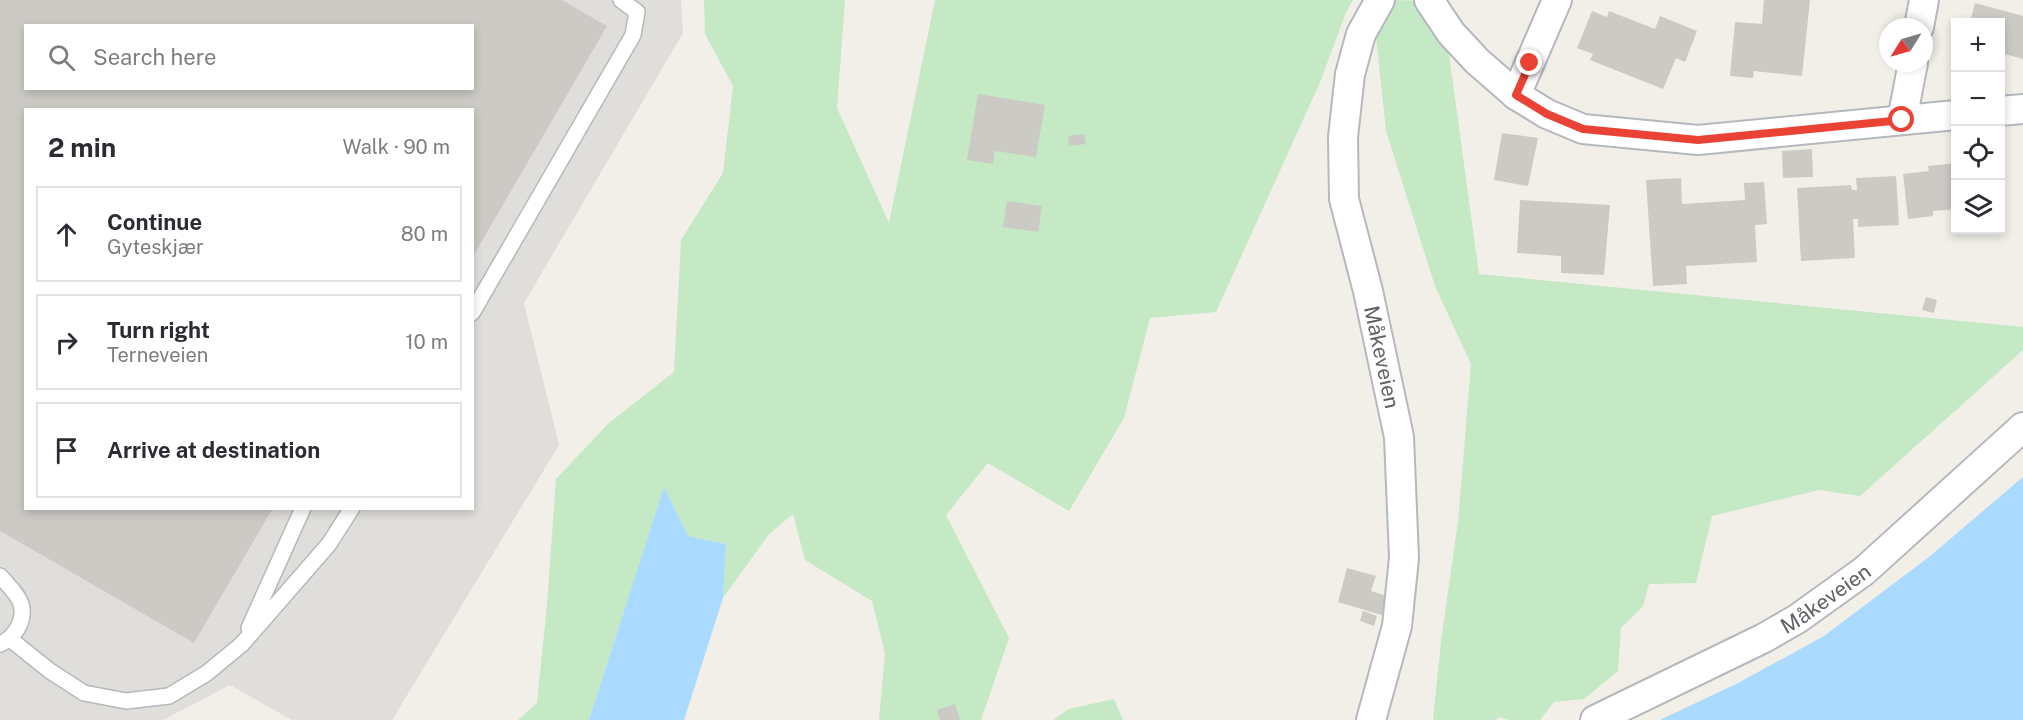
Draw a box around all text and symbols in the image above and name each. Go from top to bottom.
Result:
north arrow [1879,18,1933,72]
map controls [1951,18,2005,234]
button: + [1951,18,2005,72]
search box [24,24,474,90]
icon: search [45,41,78,74]
text: Search here [93,44,217,70]
route end [1516,49,1542,75]
button: − [1951,72,2005,126]
route start [1888,106,1914,132]
button: locate [1951,126,2005,180]
text: 2 min [48,132,116,163]
text: Walk · 90 m [343,135,450,159]
button: layers [1951,180,2005,234]
text: Continue [107,209,202,235]
icon: ahead [50,218,83,251]
text: 80 m [401,222,448,246]
text: Gyteskjær [107,235,204,259]
street label: Måkeveien [1359,303,1405,411]
text: Turn right [107,317,210,343]
icon: right [50,326,83,359]
text: 10 m [405,330,448,354]
text: Terneveien [107,343,208,367]
icon: arrive [50,434,83,467]
text: Arrive at destination [107,437,320,463]
street label: Måkeveien [1776,558,1875,638]

